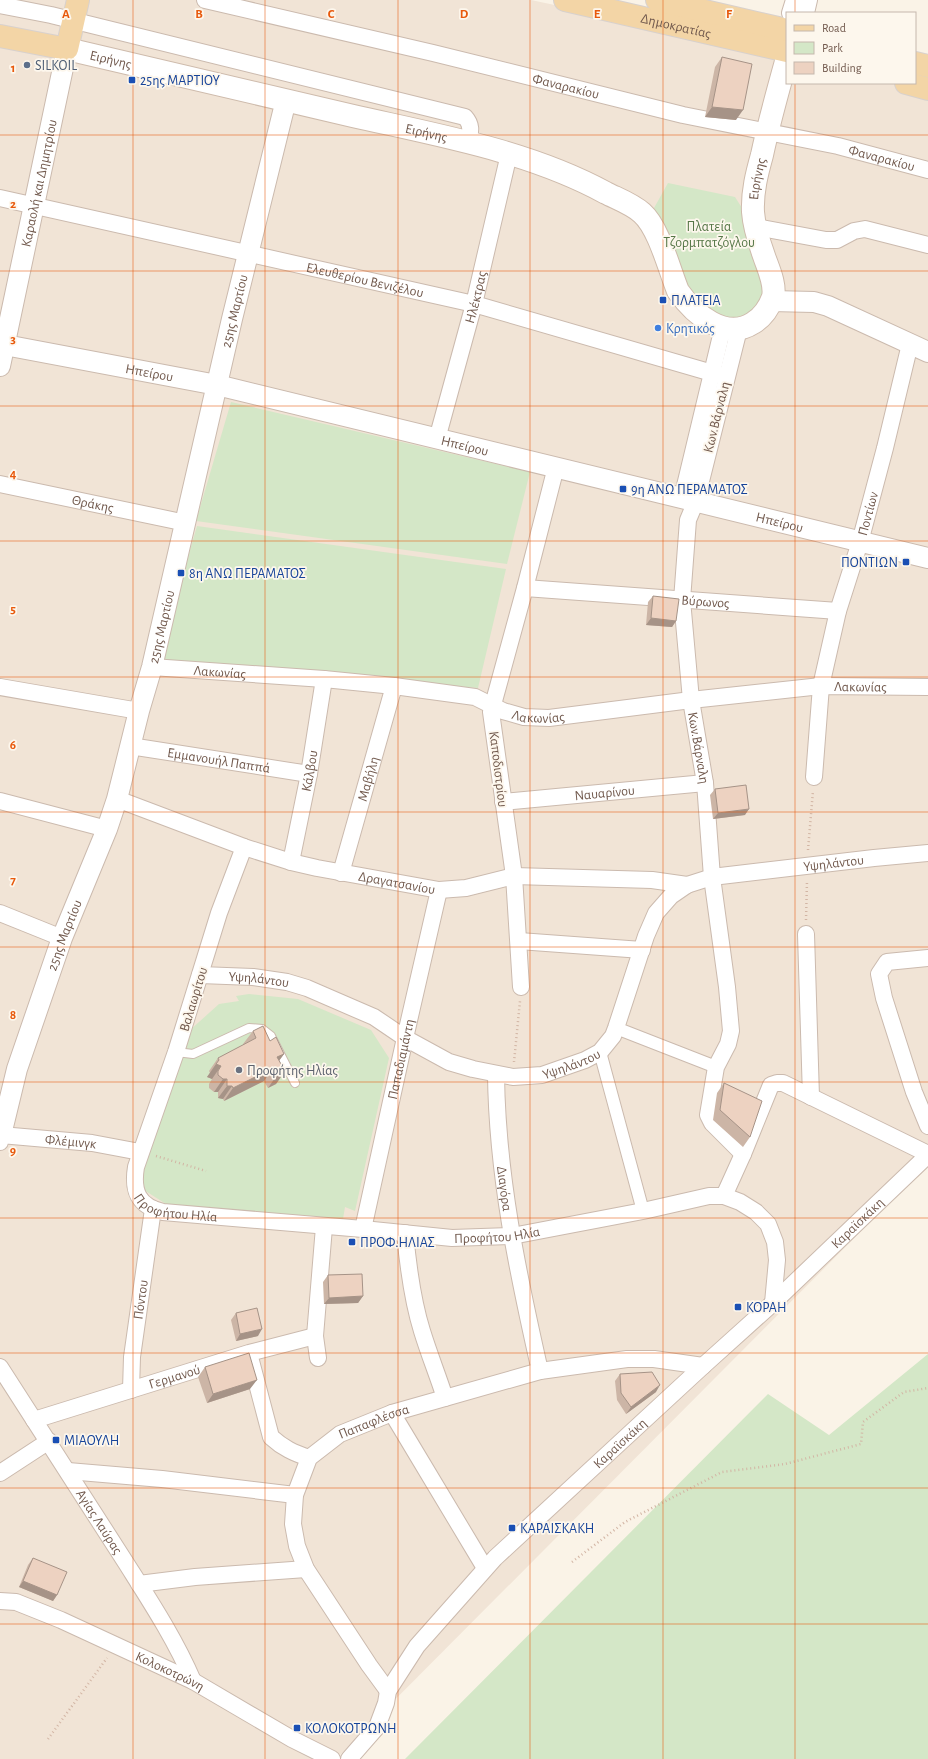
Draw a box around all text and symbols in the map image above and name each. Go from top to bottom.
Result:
text: A [62,8,70,21]
text: B [195,8,203,21]
text: C [328,8,335,21]
text: D [460,8,469,21]
text: E [594,8,601,21]
text: F [726,8,733,21]
street label: Δημοκρατίας [639,12,713,41]
legend [786,12,916,84]
text: Road [822,22,846,34]
text: Park [822,42,843,54]
street label: Ειρήνης [88,49,133,72]
place label: SILKOIL [35,59,77,73]
marker: SILKOIL [22,60,32,70]
text: 1 [11,62,15,75]
text: Building [822,62,862,74]
street label: Φαναρακίου [531,72,600,102]
place label: 25ης ΜΑΡΤΙΟΥ [140,74,220,88]
marker: 25ης ΜΑΡΤΙΟΥ [127,75,137,85]
street label: Καραολή και Δημητρίου [19,118,60,248]
street label: Ειρήνης [404,122,449,145]
street label: Φαναρακίου [847,143,916,174]
street label: Ειρήνης [747,156,769,201]
text: 2 [10,198,16,211]
park label: Πλατεία Τζορμπατζόγλου [663,220,755,250]
street label: Ελευθερίου Βενιζέλου [305,261,425,301]
street label: Ηλέκτρας [463,269,490,325]
street label: 25ης Μαρτίου [220,273,251,349]
place label: ΠΛΑΤΕΙΑ [671,294,721,308]
marker: ΠΛΑΤΕΙΑ [658,295,668,305]
place label: Κρητικός [666,322,715,336]
marker: Κρητικός [653,323,663,333]
text: 3 [10,333,16,346]
street label: Ηπείρου [124,362,174,385]
street label: Κων.Βάρναλη [701,380,733,454]
street label: Ηπείρου [440,434,490,459]
text: 4 [10,468,17,481]
place label: 9η ΑΝΩ ΠΕΡΑΜΑΤΟΣ [631,483,748,497]
marker: 9η ΑΝΩ ΠΕΡΑΜΑΤΟΣ [618,484,628,494]
street label: Ποντίων [856,490,881,537]
street label: Θράκης [71,493,115,516]
street label: Ηπείρου [754,510,805,535]
place label: ΠΟΝΤΙΩΝ [841,556,898,570]
marker: ΠΟΝΤΙΩΝ [901,557,911,567]
place label: 8η ΑΝΩ ΠΕΡΑΜΑΤΟΣ [189,567,306,581]
marker: 8η ΑΝΩ ΠΕΡΑΜΑΤΟΣ [176,568,186,578]
street label: 25ης Μαρτίου [147,589,177,665]
street label: Βύρωνος [681,594,731,611]
text: 5 [10,603,16,616]
street label: Λακωνίας [193,664,247,682]
street label: Λακωνίας [834,680,887,695]
street label: Λακωνίας [510,708,566,726]
street label: Κων.Βάρναλη [685,711,711,785]
street label: Καποδιστρίου [486,730,510,808]
text: 6 [10,739,16,752]
street label: Εμμανουήλ Παππά [166,746,271,776]
street label: Κάλβου [300,749,321,793]
street label: Μαβήλη [356,755,382,803]
street label: Ναυαρίνου [574,784,635,803]
street label: Υψηλάντου [803,853,865,874]
street label: Δραγατσανίου [357,870,436,897]
text: 7 [10,874,16,887]
street label: 25ης Μαρτίου [45,898,85,973]
street label: Βαλαωρίτου [178,965,210,1033]
street label: Υψηλάντου [228,970,290,990]
text: 8 [10,1009,16,1022]
street label: Παπαδιαμάντη [386,1018,417,1101]
street label: Υψηλάντου [541,1047,603,1082]
place label: Προφήτης Ηλίας [247,1064,338,1078]
marker: Προφήτης Ηλίας [234,1065,244,1075]
street label: Φλέμινγκ [44,1133,98,1152]
text: 9 [10,1145,16,1158]
street label: Διαγόρα [494,1165,514,1212]
street label: Προφήτου Ηλία [131,1191,218,1225]
street label: Καραϊσκάκη [829,1195,887,1251]
street label: Προφήτου Ηλία [454,1225,541,1246]
place label: ΠΡΟΦ.ΗΛΙΑΣ [360,1236,435,1250]
marker: ΠΡΟΦ.ΗΛΙΑΣ [347,1237,357,1247]
street label: Πόντου [131,1279,151,1320]
place label: ΚΟΡΑΗ [746,1301,787,1315]
marker: ΚΟΡΑΗ [733,1302,743,1312]
street label: Γερμανού [147,1363,202,1392]
street label: Παπαφλέσσα [337,1402,411,1442]
street label: Καραϊσκάκη [591,1416,650,1471]
place label: ΜΙΑΟΥΛΗ [64,1434,119,1448]
marker: ΜΙΑΟΥΛΗ [51,1435,61,1445]
street label: Αγίας Λαύρας [73,1487,125,1558]
place label: ΚΑΡΑΙΣΚΑΚΗ [520,1522,594,1536]
marker: ΚΑΡΑΙΣΚΑΚΗ [507,1523,517,1533]
street label: Κολοκοτρώνη [133,1649,207,1694]
place label: ΚΟΛΟΚΟΤΡΩΝΗ [305,1722,397,1736]
marker: ΚΟΛΟΚΟΤΡΩΝΗ [292,1723,302,1733]

